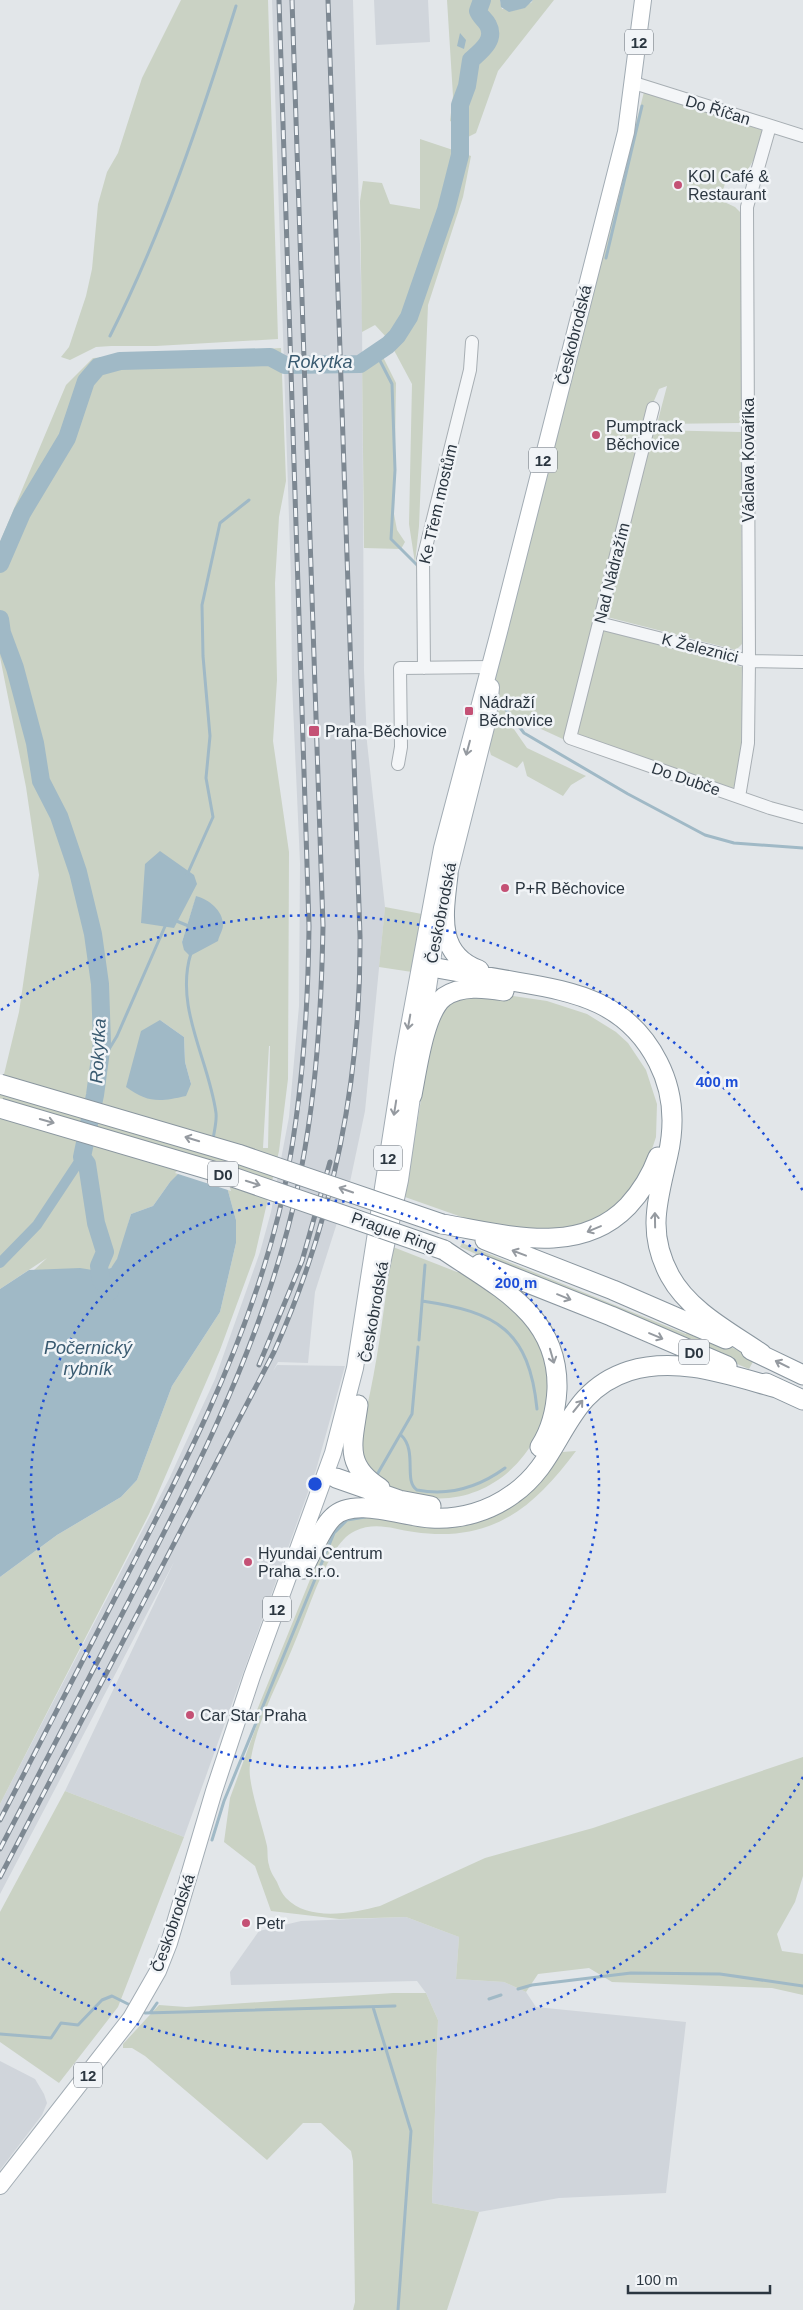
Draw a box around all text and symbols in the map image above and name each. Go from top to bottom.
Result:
road number: 12 [625,30,653,54]
street label: Do Říčan [684,91,753,128]
place label: KOI Café & Restaurant [688,168,769,203]
marker: KOI Café & Restaurant [672,179,684,191]
street label: Českobrodská [552,283,595,387]
water label: Rokytka [287,352,353,372]
street label: Václava Kovaříka [740,398,757,522]
place label: Pumptrack Běchovice [606,418,683,453]
marker: Pumptrack Běchovice [590,429,602,441]
street label: Ke Třem mostům [416,442,460,566]
road number: 12 [529,448,557,472]
street label: Nad Nádražím [591,521,633,625]
street label: K Železnici [660,629,740,666]
place label: Nádraží Běchovice [479,694,553,729]
marker: Nádraží Běchovice [463,705,475,717]
place label: Praha-Běchovice [325,723,447,740]
marker: Praha-Běchovice [307,724,321,738]
one-way arrow [463,739,472,755]
street label: Do Dubče [650,759,722,799]
street label: Českobrodská [422,861,459,965]
place label: P+R Běchovice [515,880,625,897]
marker: P+R Běchovice [499,882,511,894]
one-way arrow [404,1014,414,1030]
water label: Rokytka [86,1018,110,1084]
text: 400 m [696,1073,738,1090]
one-way arrow [390,1099,400,1115]
one-way arrow [39,1117,55,1126]
one-way arrow [184,1134,200,1144]
road number: 12 [374,1146,402,1170]
road number: D0 [208,1162,238,1186]
one-way arrow [244,1179,260,1189]
one-way arrow [338,1185,354,1195]
street label: Prague Ring [349,1209,439,1255]
one-way arrow [651,1212,660,1228]
one-way arrow [587,1225,602,1234]
one-way arrow [511,1248,527,1257]
street label: Českobrodská [356,1260,391,1364]
text: 200 m [495,1274,537,1291]
one-way arrow [556,1294,571,1303]
one-way arrow [648,1331,663,1341]
water label: Počernický rybník [44,1338,133,1379]
road number: D0 [679,1340,709,1364]
one-way arrow [548,1347,558,1363]
one-way arrow [775,1359,790,1369]
one-way arrow [573,1400,584,1413]
centre of rings [306,1475,324,1493]
place label: Hyundai Centrum Praha s.r.o. [258,1545,383,1580]
marker: Hyundai Centrum Praha s.r.o. [242,1556,254,1568]
road number: 12 [263,1596,291,1622]
place label: Car Star Praha [200,1707,307,1724]
marker: Car Star Praha [184,1709,196,1721]
street label: Českobrodská [147,1871,198,1974]
place label: Petr [256,1915,286,1932]
marker: Petr [240,1917,252,1929]
road number: 12 [74,2062,102,2088]
scale bar [628,2262,770,2294]
text: 100 m [636,2271,678,2288]

